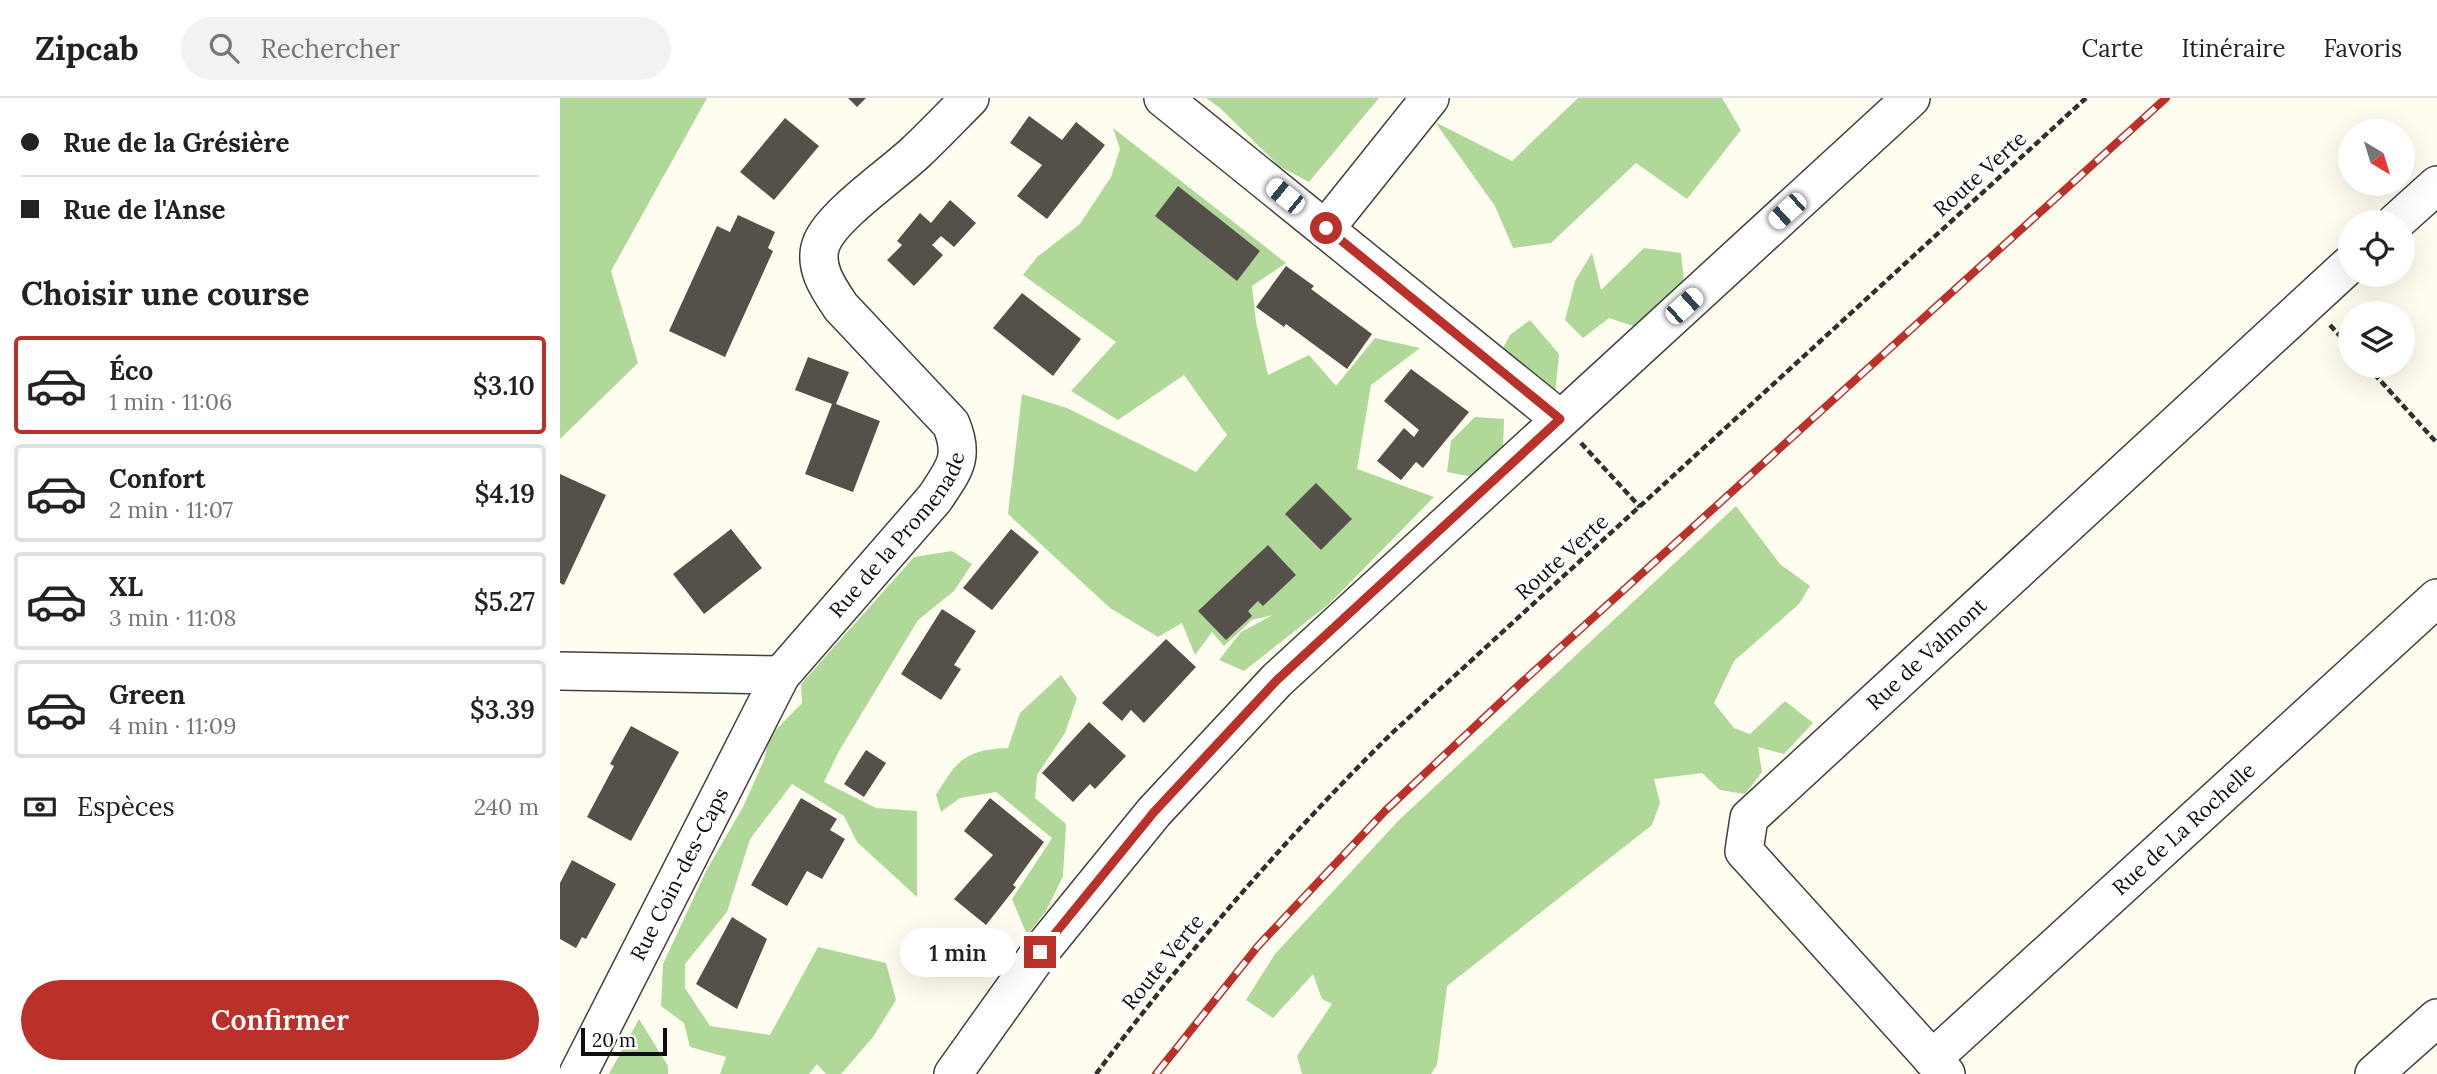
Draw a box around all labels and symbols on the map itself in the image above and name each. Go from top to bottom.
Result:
north arrow [2338,119,2415,196]
street label: Route Verte [1928,125,2032,222]
car [1263,175,1308,217]
car [1765,189,1810,233]
route start [1310,212,1342,244]
car [1662,284,1707,328]
street label: Rue de la Promenade [823,450,970,623]
street label: Route Verte [1510,508,1614,605]
street label: Rue de Valmont [1861,591,1993,716]
street label: Rue de La Rochelle [2106,757,2261,901]
street label: Rue Coin-des-Caps [624,783,734,965]
street label: Route Verte [1116,908,1210,1015]
callout: 1 min [900,928,1016,976]
route end [1024,936,1056,968]
scale bar [581,1025,667,1057]

